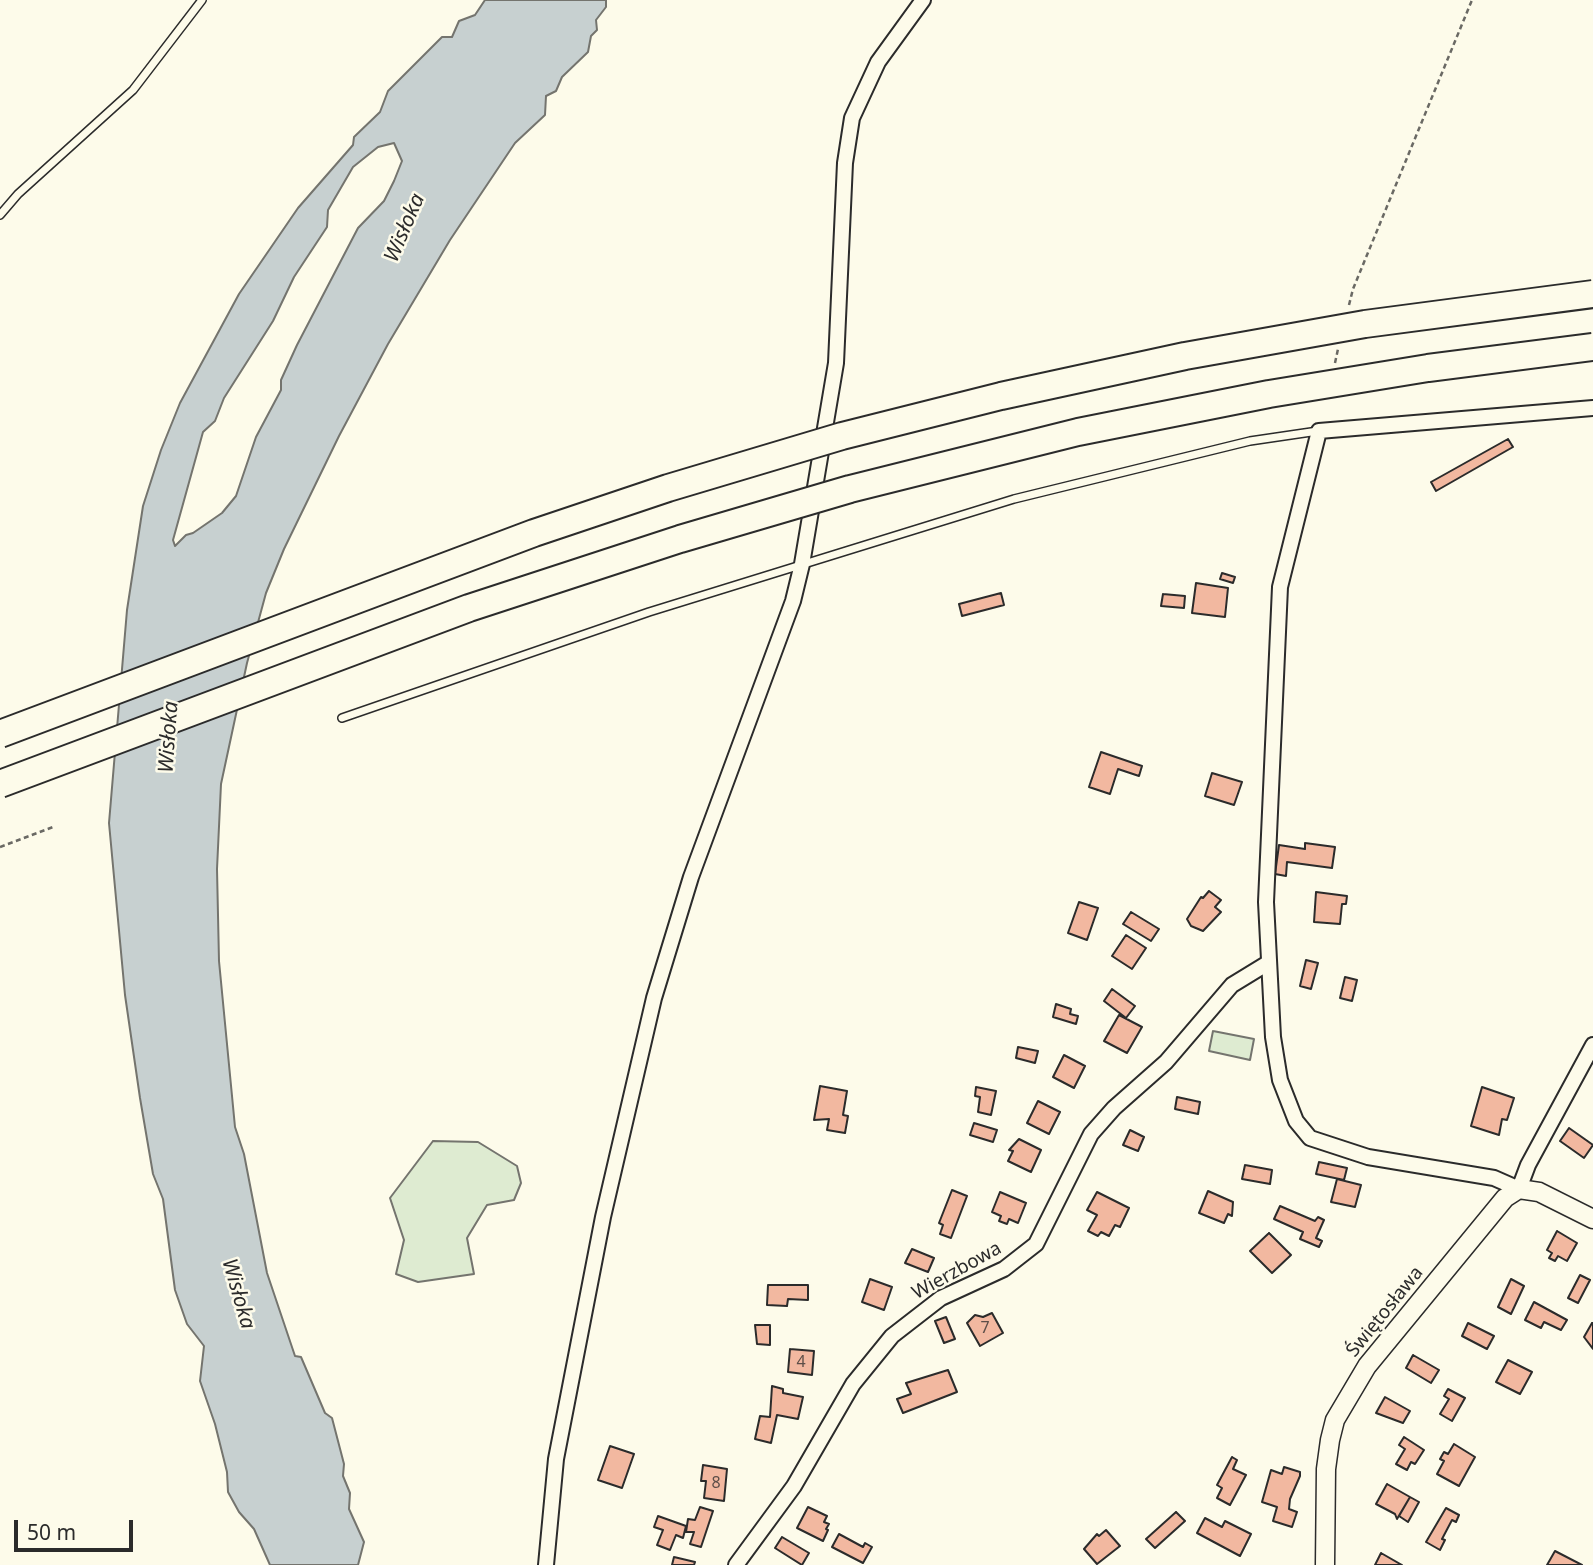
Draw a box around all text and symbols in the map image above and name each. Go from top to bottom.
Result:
water label: Wisłoka [379,190,431,266]
water label: Wisłoka [154,700,184,774]
street label: Wierzbowa [908,1237,1006,1305]
water label: Wisłoka [216,1256,260,1332]
street label: Świętosława [1342,1262,1428,1362]
house number: 7 [980,1318,990,1338]
house number: 4 [796,1352,806,1372]
house number: 8 [711,1473,721,1493]
scale bar [18,1506,136,1550]
text: 50 m [27,1518,76,1546]

